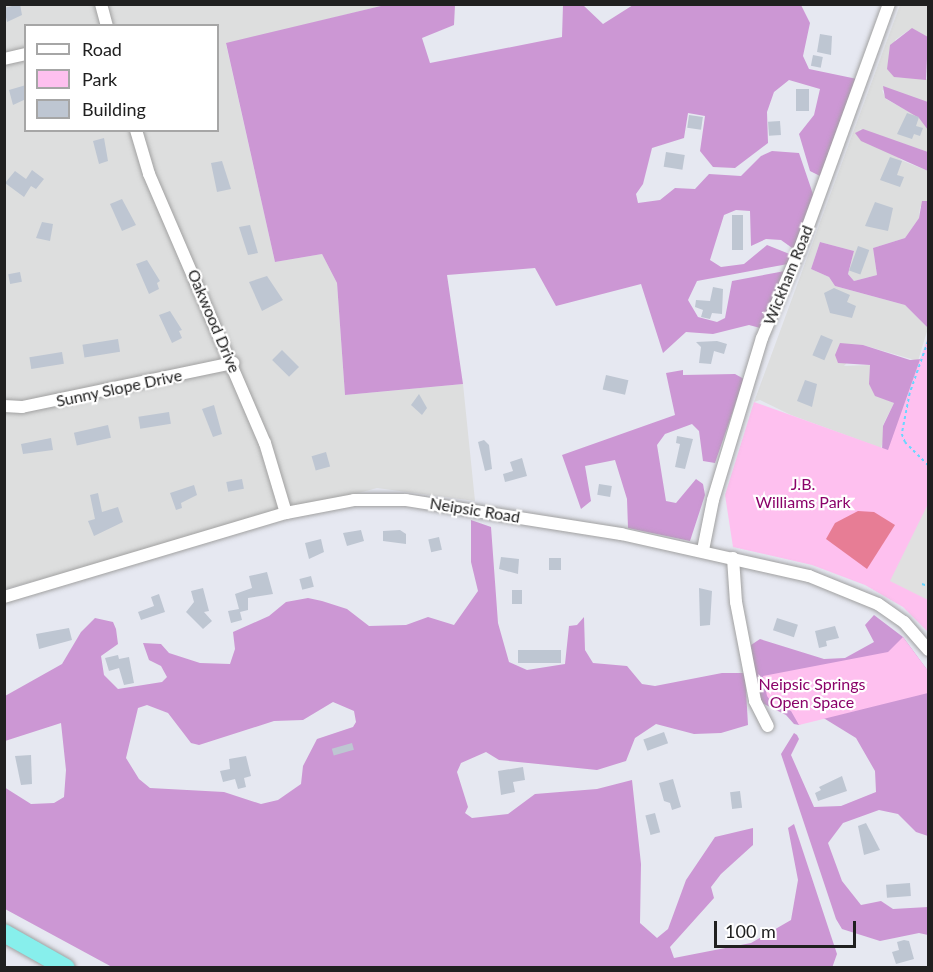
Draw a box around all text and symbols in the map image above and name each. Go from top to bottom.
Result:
legend [24,24,219,132]
text: Road [82,38,122,60]
text: Park [82,68,117,90]
text: Building [82,98,146,120]
street label: Wickham Road [759,222,817,328]
street label: Oakwood Drive [184,266,244,376]
street label: Sunny Slope Drive [54,365,184,411]
park label: J.B. Williams Park [755,474,851,512]
street label: Neipsic Road [428,493,522,527]
park label: Neipsic Springs Open Space [758,674,866,712]
scale bar [717,909,860,947]
text: 100 m [725,920,776,942]

